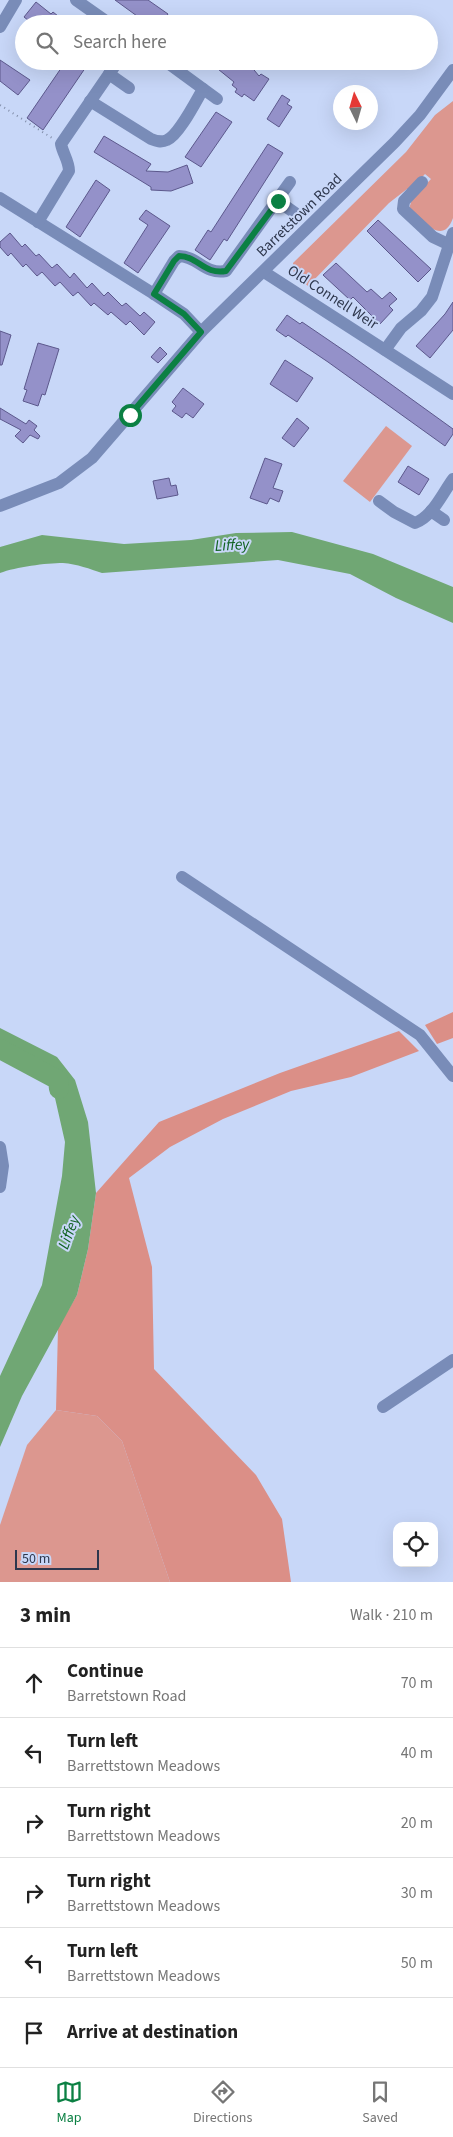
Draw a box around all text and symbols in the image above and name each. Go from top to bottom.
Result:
search box [15,15,438,70]
icon: search [33,29,61,57]
text: Search here [73,29,167,56]
north arrow [333,85,378,130]
street label: Barretstown Road [252,169,347,262]
route end [267,190,290,213]
street label: Old Connell Weir [283,260,383,335]
route start [119,404,142,427]
water label: Liffey [214,533,251,557]
water label: Liffey [52,1212,86,1252]
map controls [393,1522,438,1567]
button: locate [393,1522,438,1567]
scale bar [15,1547,99,1570]
text: 50 m [22,1549,50,1569]
text: 3 min [20,1600,71,1630]
text: Walk · 210 m [350,1604,433,1626]
text: Continue [67,1658,144,1685]
icon: ahead [20,1669,48,1697]
text: 70 m [401,1672,433,1694]
text: Barretstown Road [67,1685,186,1707]
text: Turn left [67,1728,138,1755]
icon: left [20,1739,48,1767]
text: 40 m [401,1742,433,1764]
text: Barrettstown Meadows [67,1755,220,1777]
text: Turn right [67,1798,151,1825]
icon: right [20,1809,48,1837]
text: 20 m [401,1812,433,1834]
text: Barrettstown Meadows [67,1825,220,1847]
text: Turn right [67,1868,151,1895]
icon: right [20,1879,48,1907]
text: 30 m [401,1882,433,1904]
text: Barrettstown Meadows [67,1895,220,1917]
text: Turn left [67,1938,138,1965]
icon: left [20,1949,48,1977]
text: 50 m [401,1952,433,1974]
text: Barrettstown Meadows [67,1965,220,1987]
icon: arrive [20,2019,48,2047]
text: Arrive at destination [67,2019,238,2046]
tab: Map [55,2078,83,2128]
tab: Directions [193,2078,252,2128]
tab: Saved [362,2078,398,2128]

